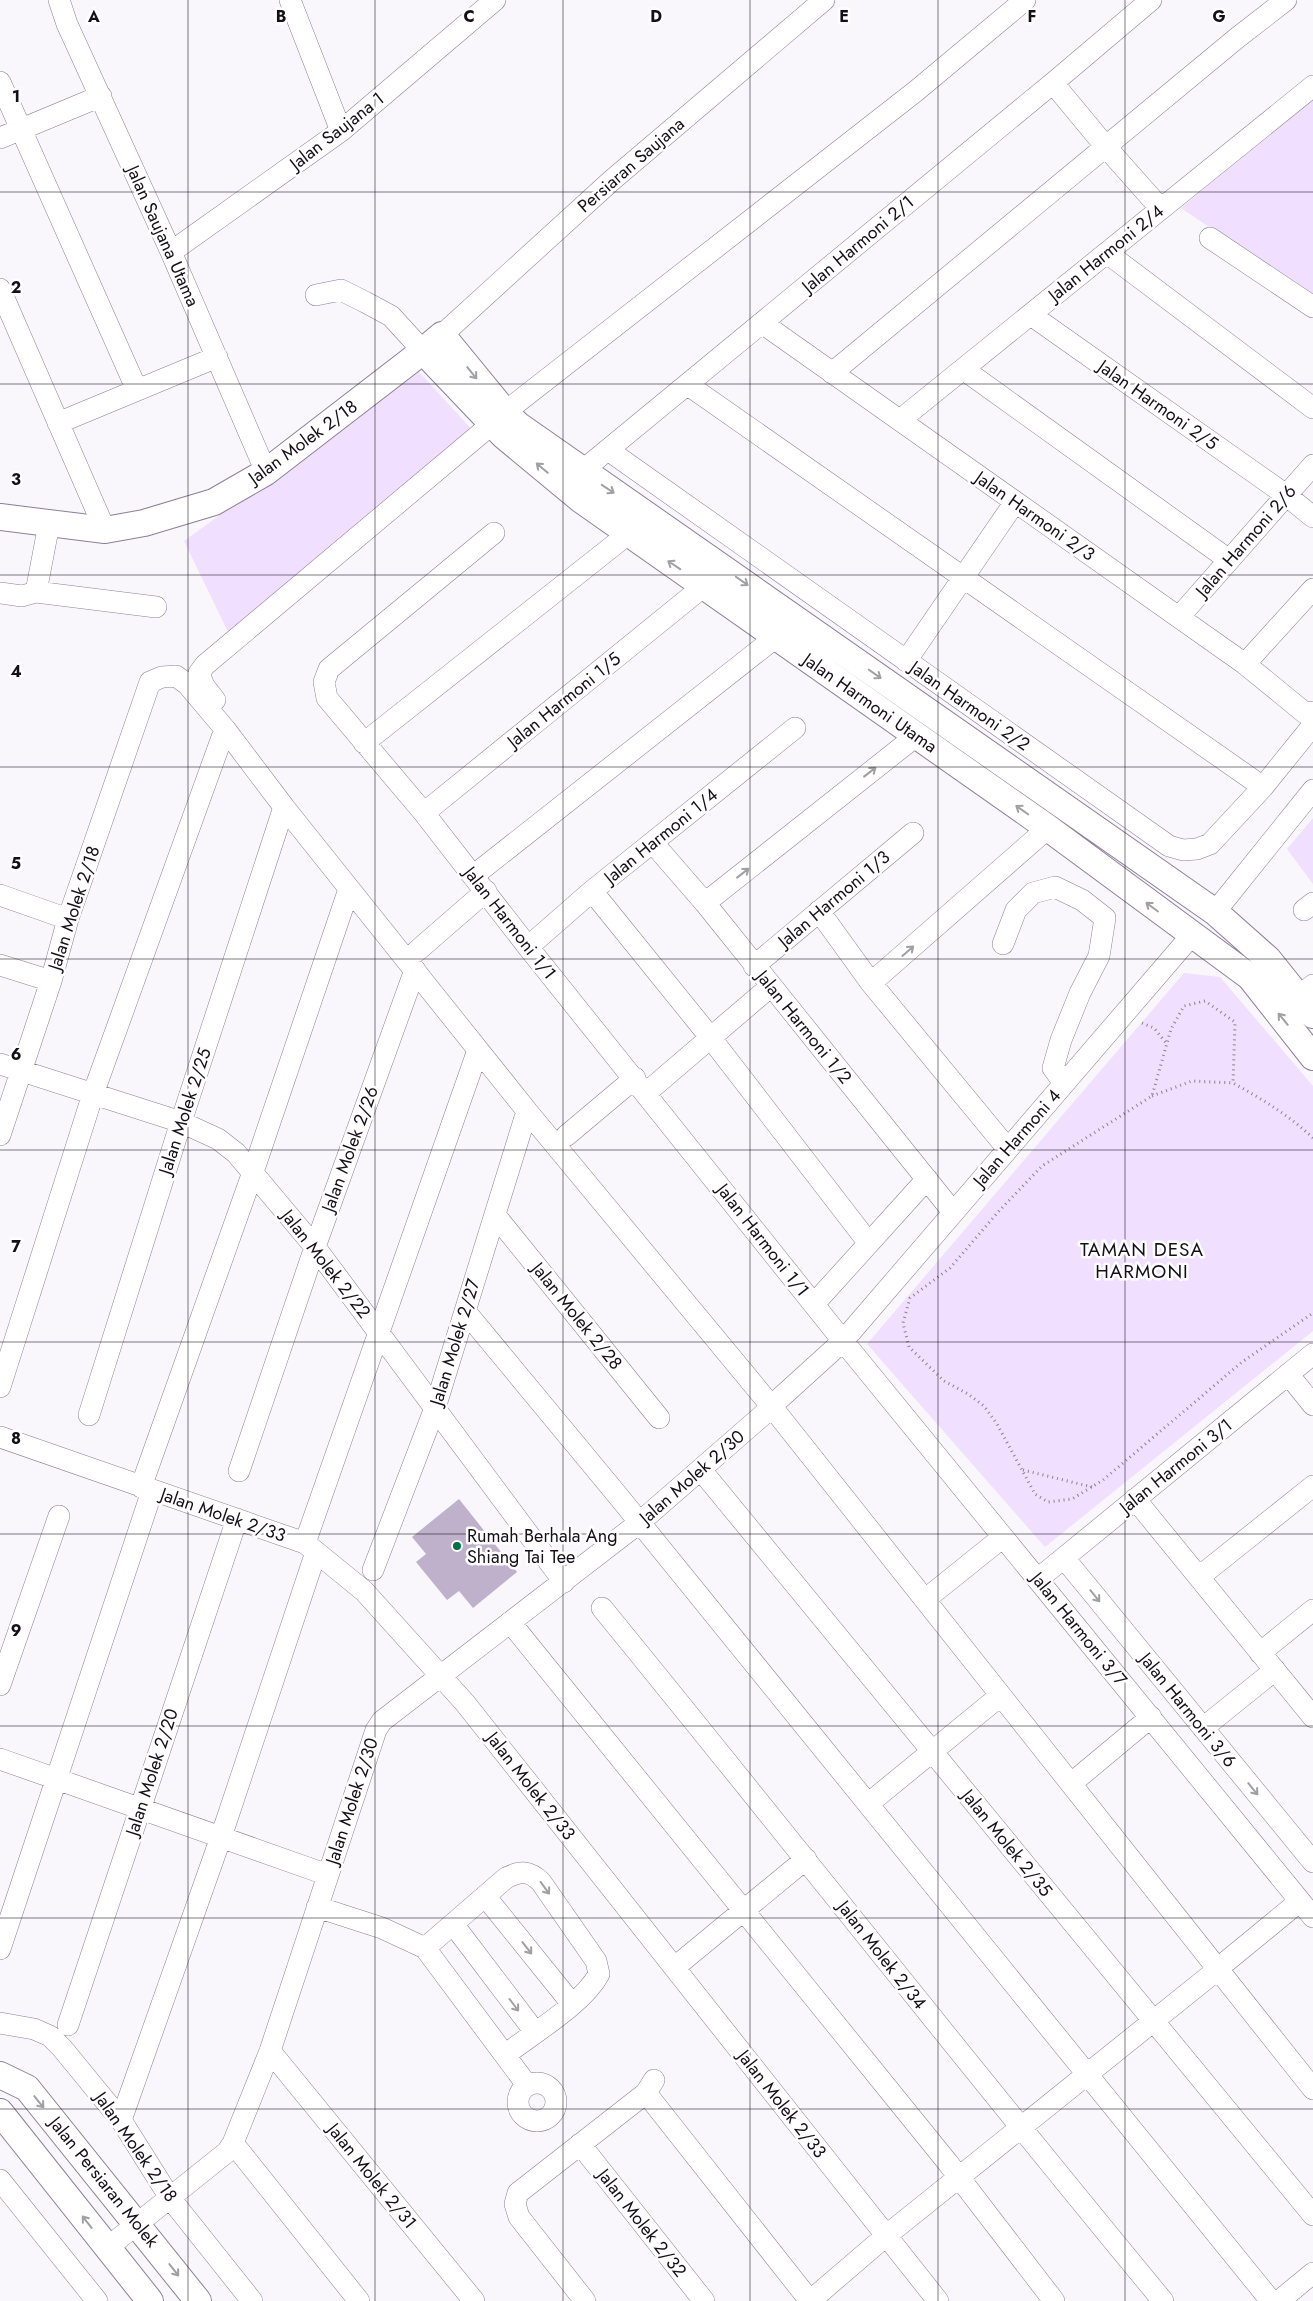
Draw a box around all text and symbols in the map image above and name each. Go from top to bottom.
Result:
text: A [87,5,100,28]
text: B [276,5,286,28]
text: C [463,5,475,28]
text: D [650,5,662,28]
text: E [839,5,849,28]
text: F [1028,5,1036,28]
text: G [1212,5,1226,28]
text: 1 [12,85,20,108]
street label: Jalan Saujana 1 [283,86,390,177]
street label: Persiaran Saujana [572,111,690,219]
street label: Jalan Saujana Utama [119,159,206,311]
street label: Jalan Harmoni 2/1 [795,189,920,300]
street label: Jalan Harmoni 2/4 [1041,198,1169,309]
text: 2 [11,276,21,299]
street label: Jalan Harmoni 2/5 [1091,353,1223,456]
one-way arrow [467,366,478,379]
street label: Jalan Molek 2/18 [241,394,363,492]
one-way arrow [536,463,549,474]
street label: Jalan Harmoni 2/3 [968,464,1100,567]
text: 3 [11,468,21,491]
street label: Jalan Harmoni 2/6 [1188,479,1302,604]
one-way arrow [601,484,615,494]
one-way arrow [667,560,681,571]
one-way arrow [735,576,749,586]
street label: Jalan Harmoni 1/5 [500,646,626,755]
street label: Jalan Harmoni Utama [796,646,942,759]
street label: Jalan Harmoni 2/2 [903,654,1035,757]
text: 4 [10,660,22,683]
one-way arrow [868,669,882,679]
one-way arrow [863,767,876,778]
street label: Jalan Harmoni 1/4 [597,782,723,891]
one-way arrow [1015,805,1029,815]
street label: Jalan Molek 2/18 [41,843,106,975]
street label: Jalan Harmoni 1/3 [771,844,896,955]
text: 5 [11,852,21,875]
street label: Jalan Harmoni 1/1 [456,859,562,985]
one-way arrow [736,868,749,879]
one-way arrow [1146,901,1159,912]
one-way arrow [901,945,914,957]
street label: Jalan Harmoni 1/2 [749,963,858,1089]
one-way arrow [1277,1012,1288,1025]
text: 6 [11,1043,21,1066]
street label: Jalan Molek 2/25 [152,1044,218,1180]
street label: Jalan Molek 2/26 [315,1083,385,1217]
street label: Jalan Harmoni 4 [966,1083,1067,1194]
street label: Jalan Harmoni 1/1 [709,1176,815,1302]
street label: Jalan Molek 2/22 [274,1203,377,1324]
text: 7 [11,1235,21,1258]
district label: TAMAN DESA HARMONI [1080,1236,1204,1285]
street label: Jalan Molek 2/28 [524,1255,628,1375]
street label: Jalan Molek 2/27 [423,1275,487,1410]
street label: Jalan Harmoni 3/1 [1112,1412,1238,1521]
street label: Jalan Molek 2/30 [632,1424,750,1531]
text: 8 [11,1427,21,1450]
street label: Jalan Molek 2/33 [155,1481,289,1549]
place label: Rumah Berhala Ang Shiang Tai Tee [467,1523,617,1570]
marker: Rumah Berhala Ang Shiang Tai Tee [451,1540,463,1552]
street label: Jalan Harmoni 3/7 [1024,1565,1133,1692]
one-way arrow [1089,1589,1100,1602]
text: 9 [11,1619,21,1642]
street label: Jalan Harmoni 3/6 [1132,1646,1242,1773]
street label: Jalan Molek 2/20 [119,1705,185,1841]
street label: Jalan Molek 2/33 [479,1725,582,1846]
street label: Jalan Molek 2/30 [319,1734,385,1870]
street label: Jalan Molek 2/35 [954,1782,1058,1902]
one-way arrow [1248,1782,1259,1795]
one-way arrow [539,1881,550,1894]
street label: Jalan Molek 2/34 [830,1894,933,2015]
one-way arrow [521,1941,532,1954]
one-way arrow [509,1998,519,2012]
street label: Jalan Molek 2/33 [730,2043,833,2164]
street label: Jalan Molek 2/18 [87,2085,184,2207]
one-way arrow [33,2096,44,2109]
street label: Jalan Persiaran Molek [42,2110,165,2253]
street label: Jalan Molek 2/31 [320,2116,423,2234]
street label: Jalan Molek 2/32 [590,2162,693,2283]
one-way arrow [81,2216,92,2229]
one-way arrow [168,2263,179,2276]

